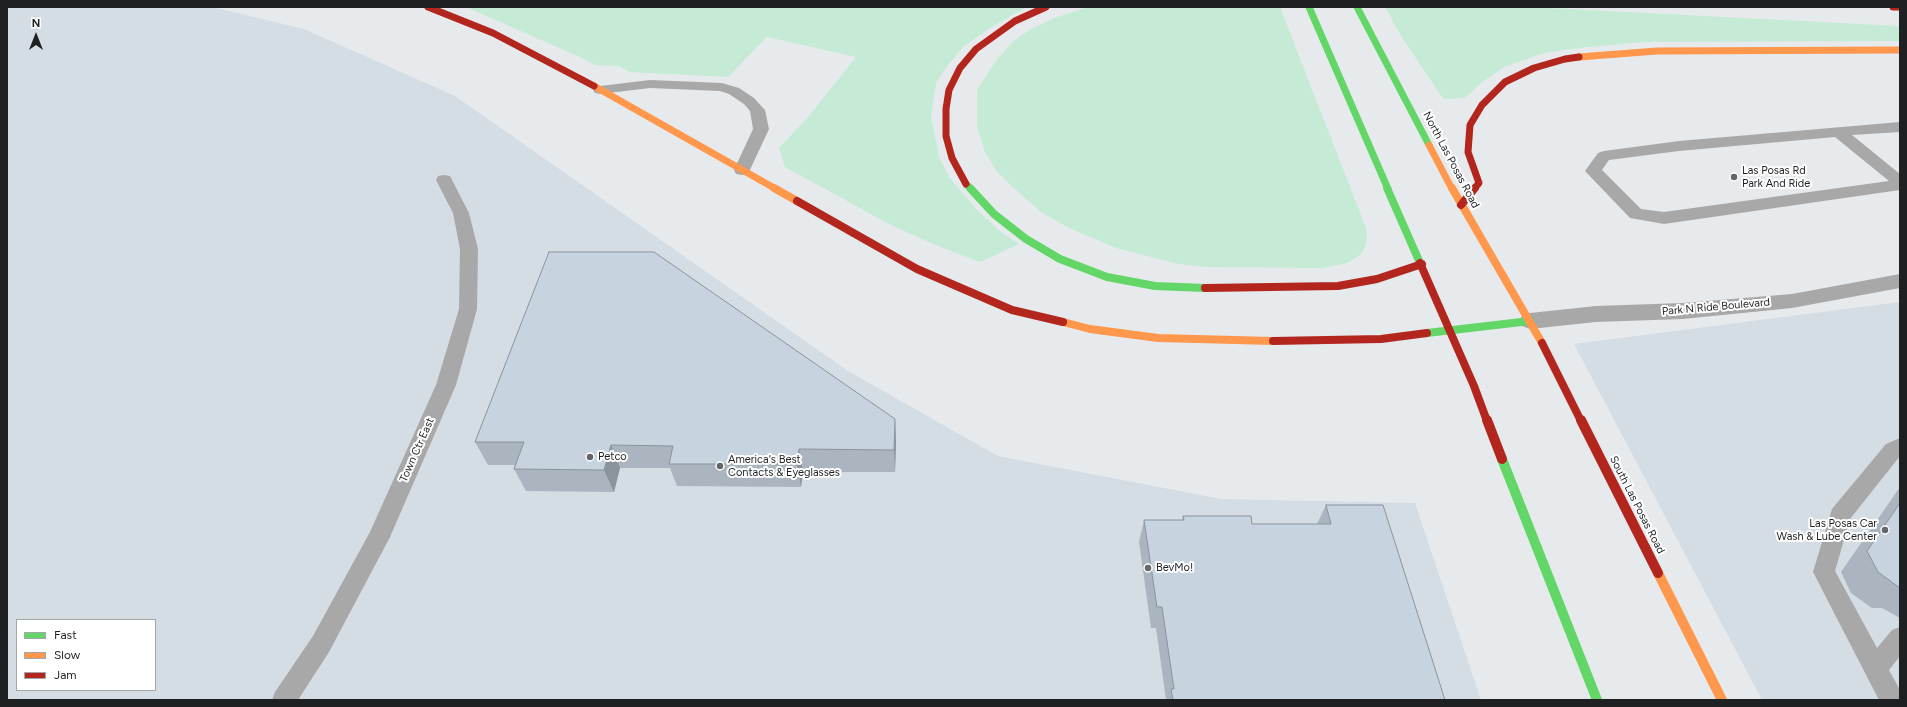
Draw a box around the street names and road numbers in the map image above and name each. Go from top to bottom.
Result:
street label: North Las Posas Road [1420,110,1482,210]
street label: Park N Ride Boulevard [1661,296,1771,318]
street label: Town Ctr East [397,416,437,484]
street label: South Las Posas Road [1607,454,1667,556]

